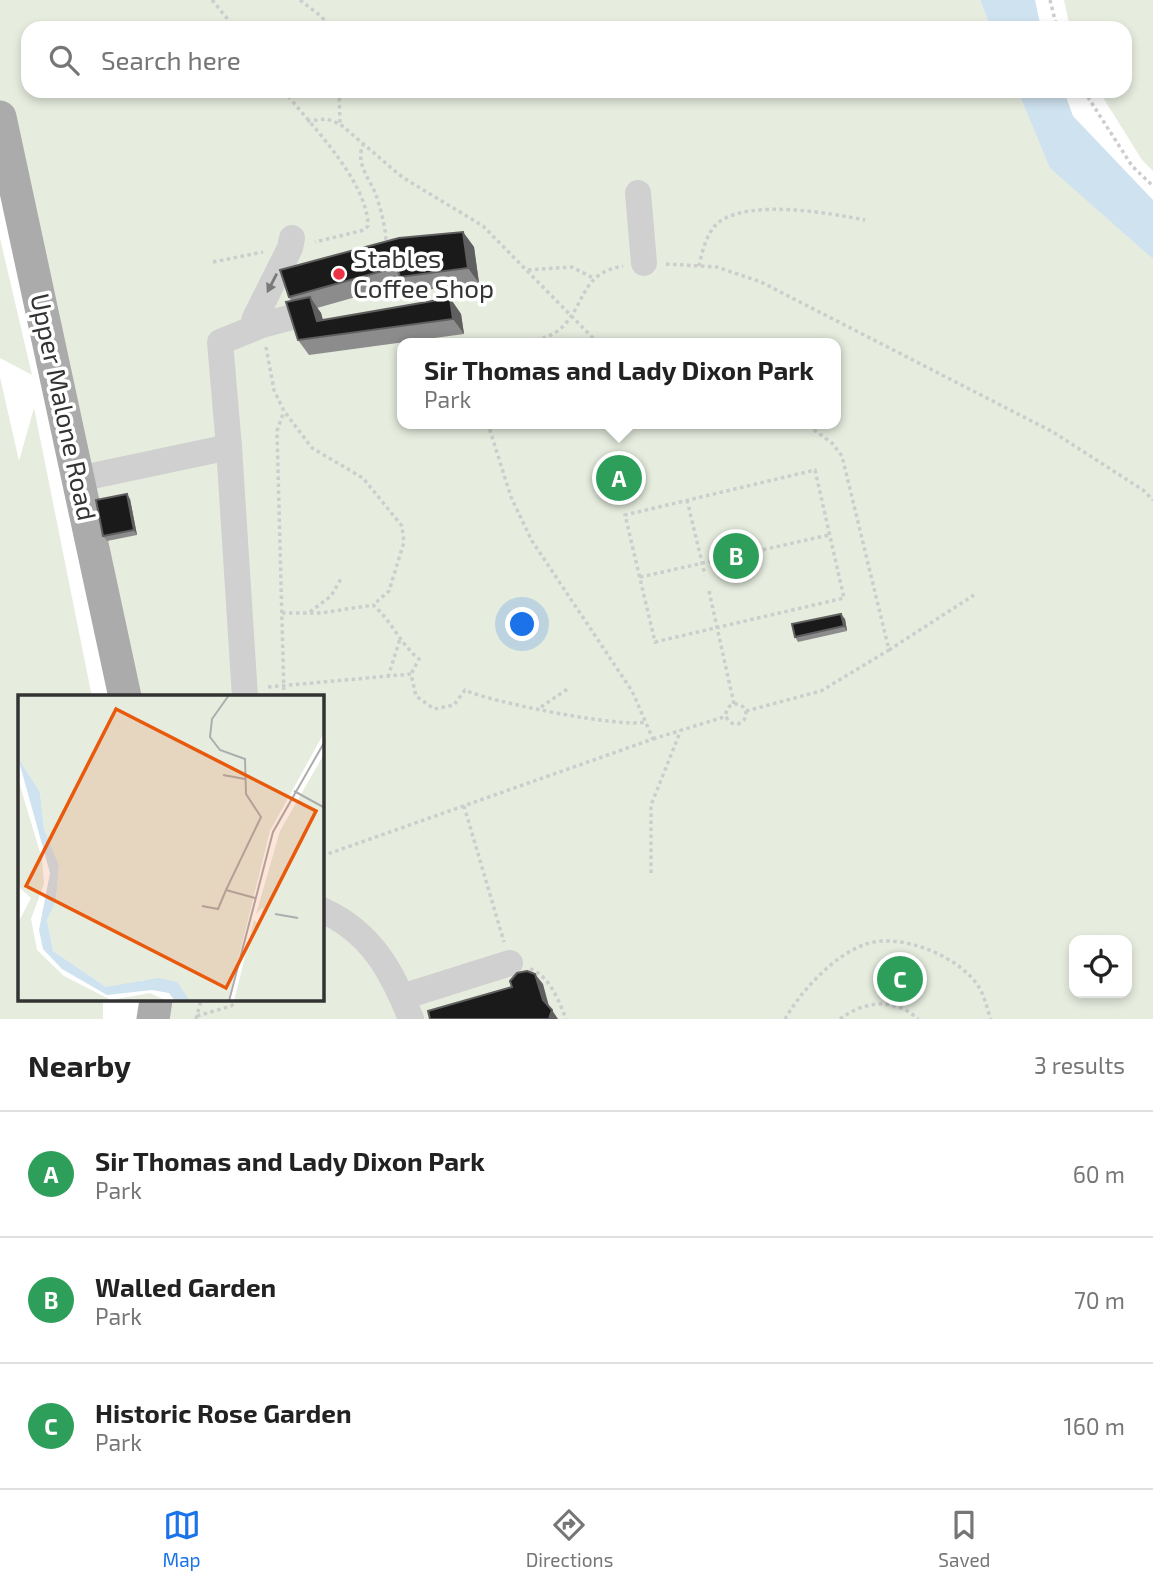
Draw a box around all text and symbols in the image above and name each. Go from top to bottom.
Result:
search box [21,21,1132,98]
icon: search [45,41,83,79]
text: Search here [101,44,241,75]
place label: Stables Coffee Shop [353,242,494,303]
marker: Stables Coffee Shop [331,266,347,282]
one-way arrow [267,273,278,293]
street label: Upper Malone Road [25,290,104,523]
popup [397,338,841,429]
text: Sir Thomas and Lady Dixon Park [424,354,814,385]
text: Park [424,385,471,413]
pin: A [596,452,642,504]
pin: B [713,530,759,582]
your location [505,607,539,641]
inset map [18,695,324,1002]
map controls [1069,935,1132,998]
button: locate [1069,935,1132,998]
pin: C [877,953,923,1005]
text: Nearby [28,1047,131,1083]
text: 3 results [1034,1051,1125,1079]
text: Sir Thomas and Lady Dixon Park [95,1145,485,1176]
text: A [43,1160,59,1188]
text: 60 m [1073,1160,1125,1188]
text: Park [95,1176,142,1204]
text: Walled Garden [95,1271,276,1302]
text: B [44,1286,58,1314]
text: 70 m [1074,1286,1125,1314]
text: Park [95,1302,142,1330]
text: Historic Rose Garden [95,1397,352,1428]
text: C [44,1412,58,1440]
text: 160 m [1064,1412,1125,1440]
text: Park [95,1428,142,1456]
tab: Map [163,1506,201,1571]
tab: Directions [526,1506,613,1571]
tab: Saved [938,1506,990,1571]

